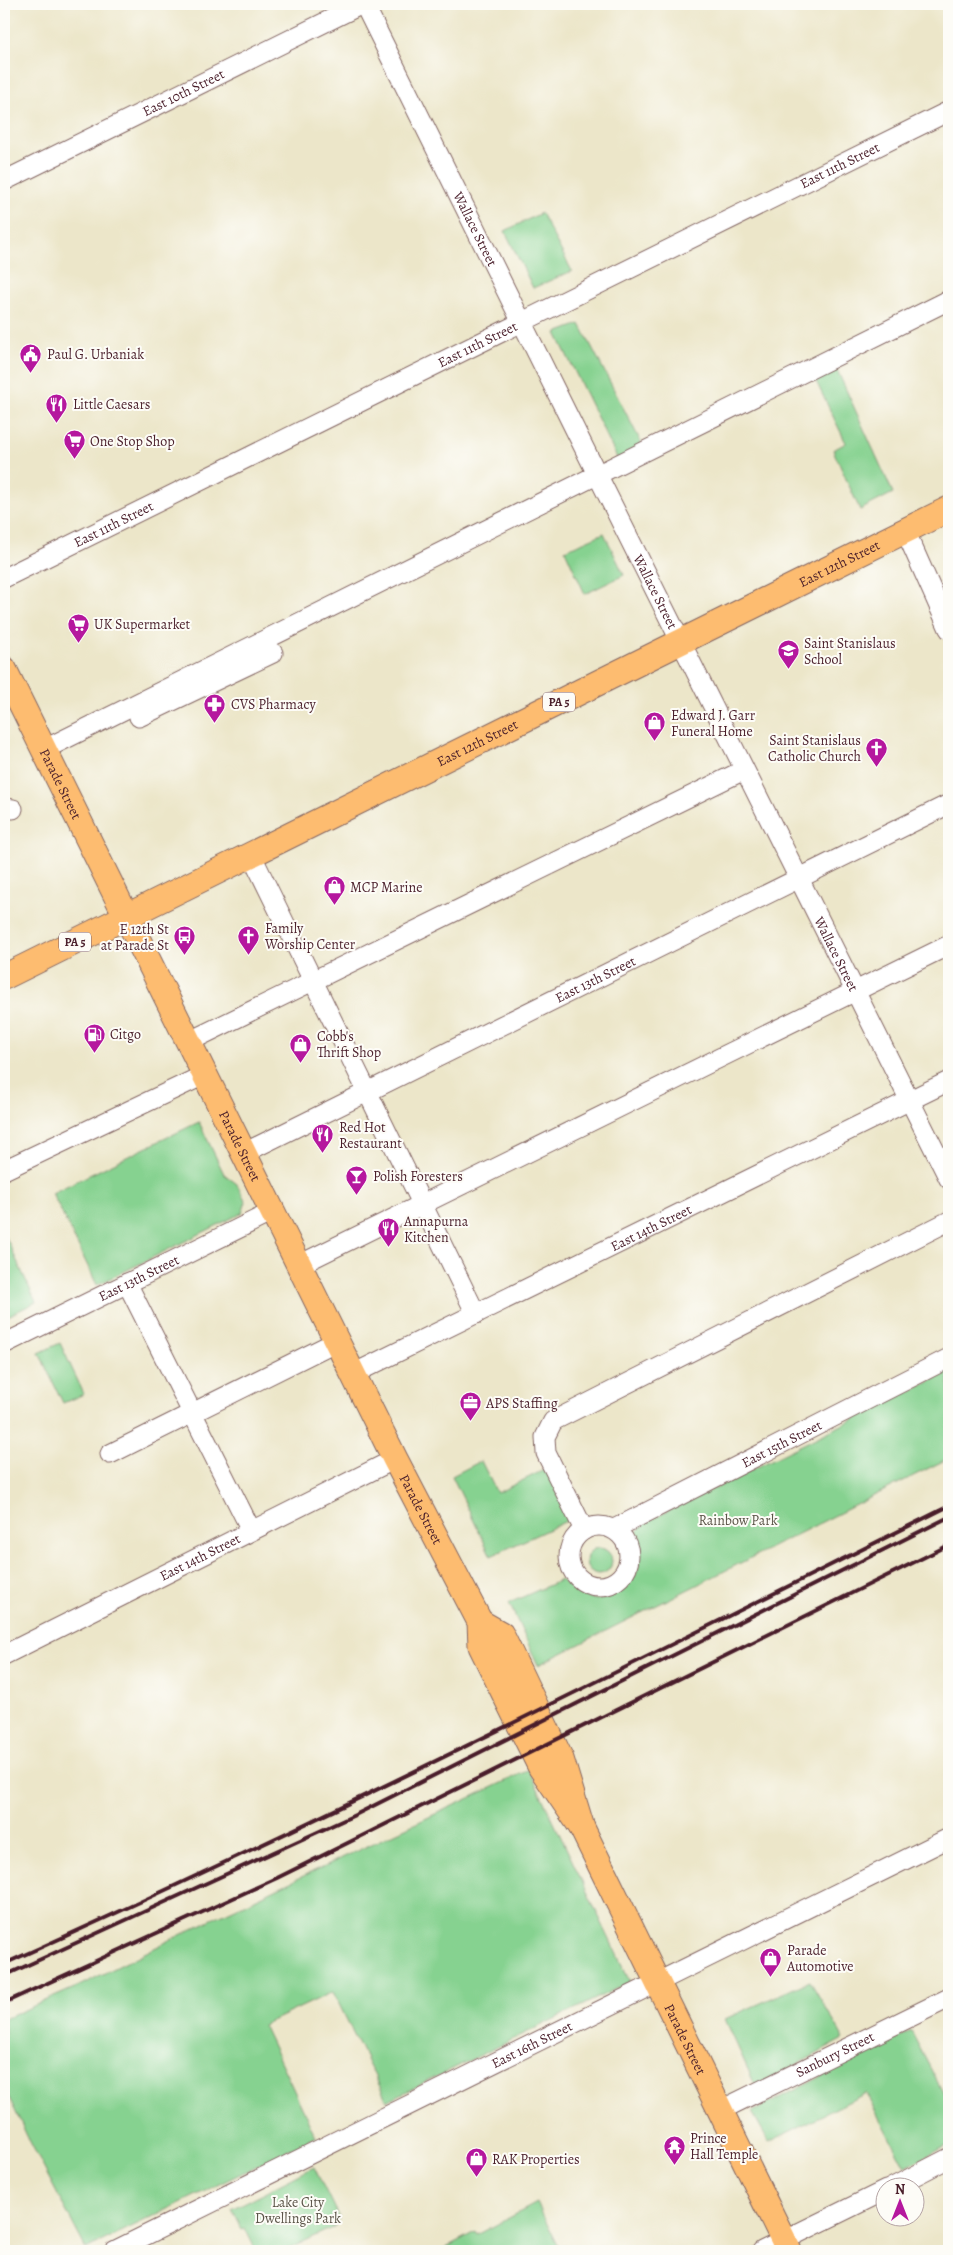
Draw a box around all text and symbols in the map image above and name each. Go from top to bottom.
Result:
street label: East 10th Street [139,64,228,121]
street label: East 11th Street [797,138,883,193]
street label: Wallace Street [448,188,502,270]
street label: East 11th Street [435,317,521,372]
public building icon: Paul G. Urbaniak [19,342,43,373]
place label: Paul G. Urbaniak [47,345,144,364]
restaurant icon: Little Caesars [45,392,69,423]
place label: Little Caesars [73,395,150,414]
supermarket icon: One Stop Shop [62,429,86,460]
place label: One Stop Shop [90,432,175,451]
street label: East 11th Street [71,497,157,552]
street label: East 12th Street [796,536,884,592]
street label: Wallace Street [628,550,682,633]
supermarket icon: UK Supermarket [66,612,90,643]
place label: UK Supermarket [94,615,191,634]
place label: Saint Stanislaus School [804,634,896,669]
school or university icon: Saint Stanislaus School [776,639,800,670]
pharmacy icon: CVS Pharmacy [203,692,227,723]
road number: PA 5 [543,692,575,712]
place label: CVS Pharmacy [231,695,316,714]
place label: Edward J. Garr Funeral Home [671,706,756,741]
shop icon: Edward J. Garr Funeral Home [643,711,667,742]
street label: East 12th Street [434,715,522,771]
place label: Saint Stanislaus Catholic Church [768,731,862,766]
church icon: Saint Stanislaus Catholic Church [865,736,889,767]
street label: Parade Street [35,745,86,823]
shop icon: MCP Marine [322,875,346,906]
place label: MCP Marine [350,878,422,897]
street label: Wallace Street [809,913,863,995]
place label: Family Worship Center [264,919,356,954]
place label: E 12th St at Parade St [101,920,169,955]
church icon: Family Worship Center [237,924,261,955]
bus stop icon: E 12th St at Parade St [173,925,197,956]
road number: PA 5 [59,932,91,952]
street label: East 13th Street [552,951,639,1007]
fuel station icon: Citgo [82,1022,106,1053]
place label: Citgo [110,1025,141,1044]
place label: Cobb's Thrift Shop [317,1027,381,1062]
shop icon: Cobb's Thrift Shop [289,1032,313,1063]
street label: Parade Street [214,1107,265,1185]
place label: Red Hot Restaurant [339,1118,402,1153]
restaurant icon: Red Hot Restaurant [311,1123,335,1154]
bar icon: Polish Foresters [345,1164,369,1195]
place label: Polish Foresters [373,1167,463,1186]
street label: East 14th Street [607,1200,695,1256]
place label: Annapurna Kitchen [403,1212,469,1247]
restaurant icon: Annapurna Kitchen [376,1217,400,1248]
street label: East 13th Street [95,1250,183,1306]
office icon: APS Staffing [458,1391,482,1422]
place label: APS Staffing [485,1394,558,1413]
street label: East 15th Street [738,1415,825,1472]
street label: Parade Street [395,1471,447,1548]
park label: Rainbow Park [698,1511,778,1530]
street label: East 14th Street [156,1529,244,1586]
place label: Parade Automotive [786,1941,854,1976]
shop icon: Parade Automotive [759,1946,783,1977]
street label: Parade Street [659,2001,710,2078]
street label: East 16th Street [488,2017,576,2073]
street label: Sanbury Street [793,2027,878,2082]
place label: Prince Hall Temple [690,2129,758,2164]
temple icon: Prince Hall Temple [662,2134,686,2165]
shop icon: RAK Properties [464,2147,488,2178]
place label: RAK Properties [492,2150,580,2169]
north arrow [876,2178,926,2228]
text: N [895,2180,905,2199]
park label: Lake City Dwellings Park [255,2193,341,2228]

